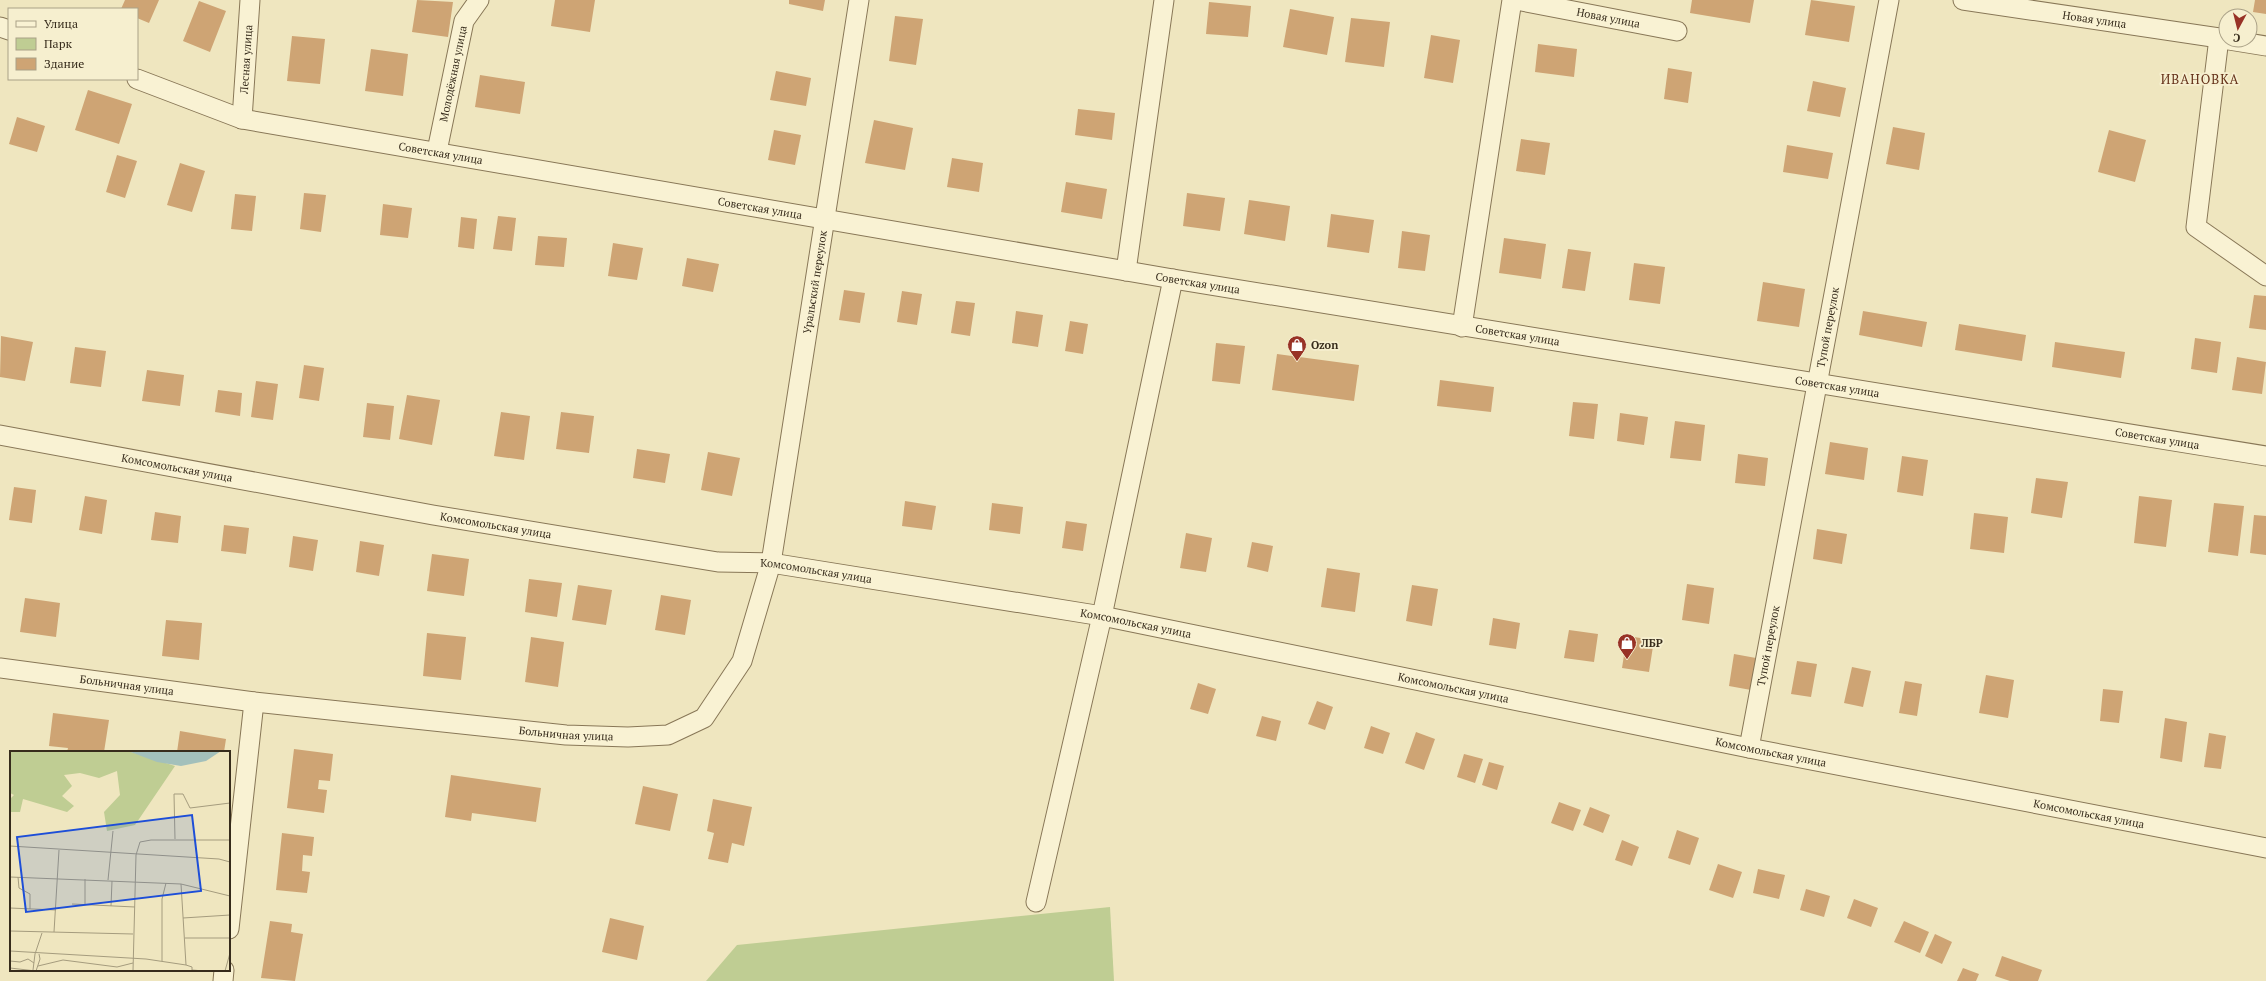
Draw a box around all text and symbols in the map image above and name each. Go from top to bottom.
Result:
street label: Новая улица [1575,5,1642,31]
legend [8,8,138,80]
street label: Новая улица [2062,8,2128,31]
north arrow [2218,8,2258,48]
text: Улица [44,16,78,31]
street label: Лесная улица [237,24,255,95]
street label: Молодёжная улица [436,24,470,123]
text: С [2232,31,2241,45]
text: Парк [44,36,72,51]
text: Здание [44,56,84,71]
district label: ИВАНОВКА [2161,70,2239,88]
street label: Советская улица [398,139,484,167]
street label: Советская улица [717,194,804,222]
street label: Уральский переулок [800,229,830,335]
street label: Советская улица [1154,269,1241,297]
street label: Тупой переулок [1813,286,1842,369]
street label: Советская улица [1474,321,1561,349]
shop icon: Ozon [1286,334,1308,362]
place label: Ozon [1311,338,1338,352]
street label: Советская улица [1794,373,1881,400]
street label: Советская улица [2114,425,2201,452]
street label: Комсомольская улица [120,451,234,485]
street label: Комсомольская улица [439,509,553,542]
street label: Комсомольская улица [760,556,873,586]
street label: Тупой переулок [1754,604,1783,687]
street label: Комсомольская улица [1079,606,1193,641]
shop icon: ЛБР [1616,632,1638,660]
place label: ЛБР [1640,636,1663,650]
street label: Комсомольская улица [1397,670,1510,706]
street label: Больничная улица [79,672,175,698]
street label: Больничная улица [518,723,614,744]
street label: Комсомольская улица [1714,734,1828,770]
inset map [10,751,230,971]
street label: Комсомольская улица [2032,796,2146,831]

